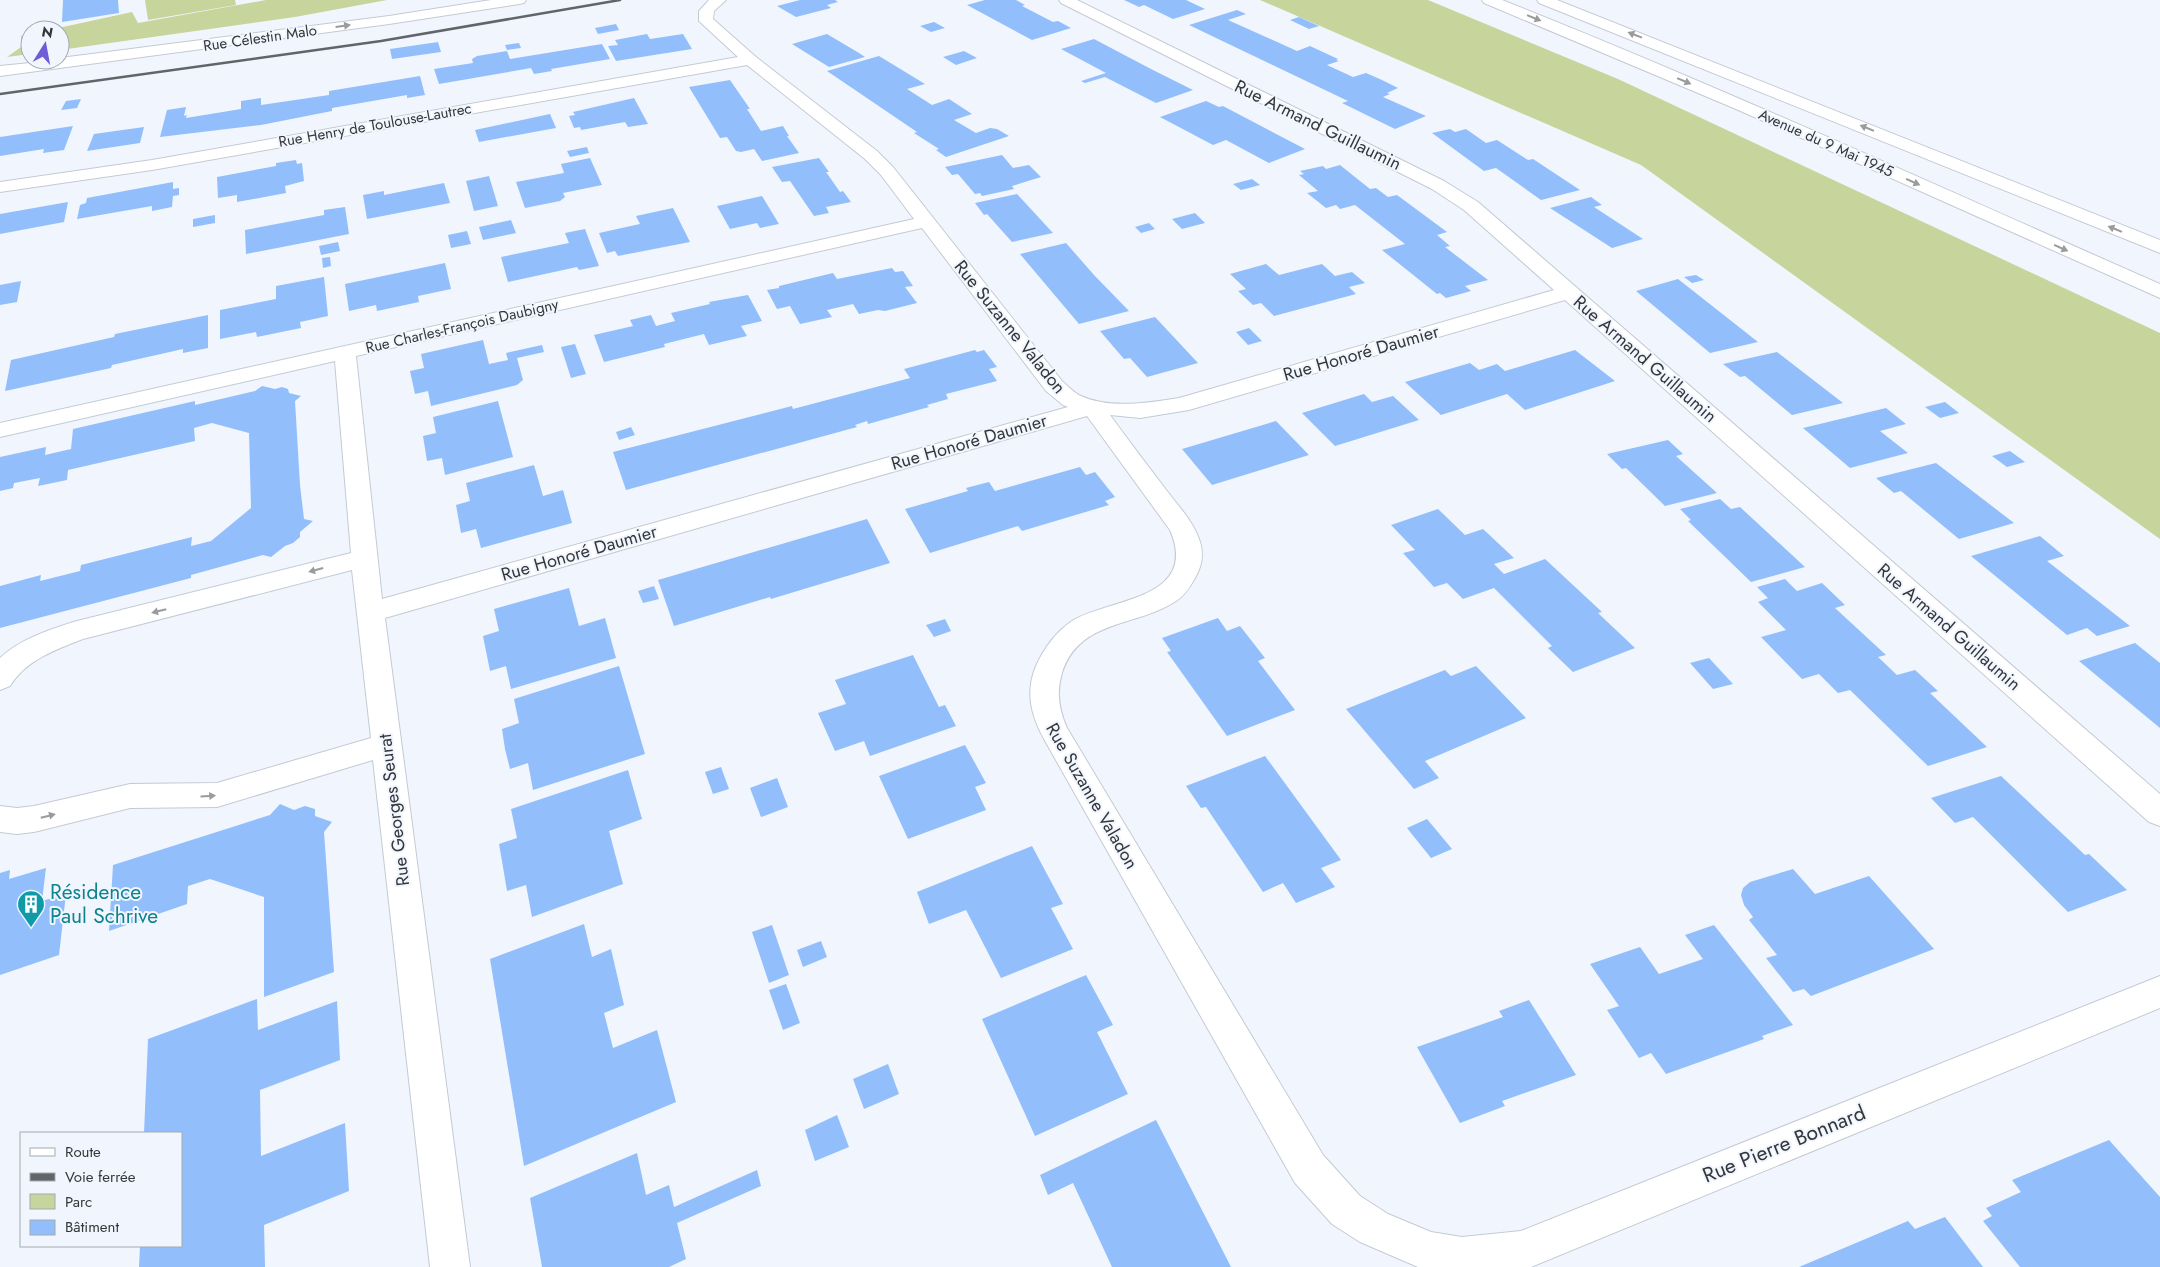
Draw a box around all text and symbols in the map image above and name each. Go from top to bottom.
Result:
one-way arrow [1527,15,1542,22]
street label: Rue Célestin Malo [202,19,318,57]
north arrow [20,20,70,70]
text: N [40,21,55,43]
one-way arrow [336,22,352,30]
one-way arrow [1628,31,1642,39]
street label: Rue Armand Guillaumin [1230,73,1406,177]
one-way arrow [1677,77,1691,85]
street label: Rue Henry de Toulouse-Lautrec [277,97,473,153]
street label: Avenue du 9 Mai 1945 [1755,103,1897,183]
one-way arrow [1859,124,1874,132]
one-way arrow [1906,178,1920,186]
one-way arrow [2108,224,2122,232]
one-way arrow [2054,244,2068,252]
street label: Rue Suzanne Valadon [948,255,1072,399]
street label: Rue Armand Guillaumin [1568,289,1722,429]
street label: Rue Charles-François Daubigny [363,293,561,359]
street label: Rue Honoré Daumier [1280,318,1443,388]
street label: Rue Honoré Daumier [888,407,1051,477]
street label: Rue Honoré Daumier [498,518,661,588]
street label: Rue Armand Guillaumin [1872,557,2026,697]
one-way arrow [309,566,324,574]
one-way arrow [151,607,166,615]
street label: Rue Suzanne Valadon [1039,718,1145,874]
street label: Rue Georges Seurat [372,732,416,888]
one-way arrow [200,792,216,800]
one-way arrow [41,811,56,819]
place label: Résidence Paul Schrive [50,877,158,931]
building icon: Résidence Paul Schrive [16,889,46,928]
street label: Rue Pierre Bonnard [1698,1098,1870,1190]
legend [20,1132,182,1247]
text: Route [65,1141,101,1163]
text: Voie ferrée [65,1166,136,1188]
text: Parc [65,1191,92,1213]
text: Bâtiment [65,1216,119,1238]

